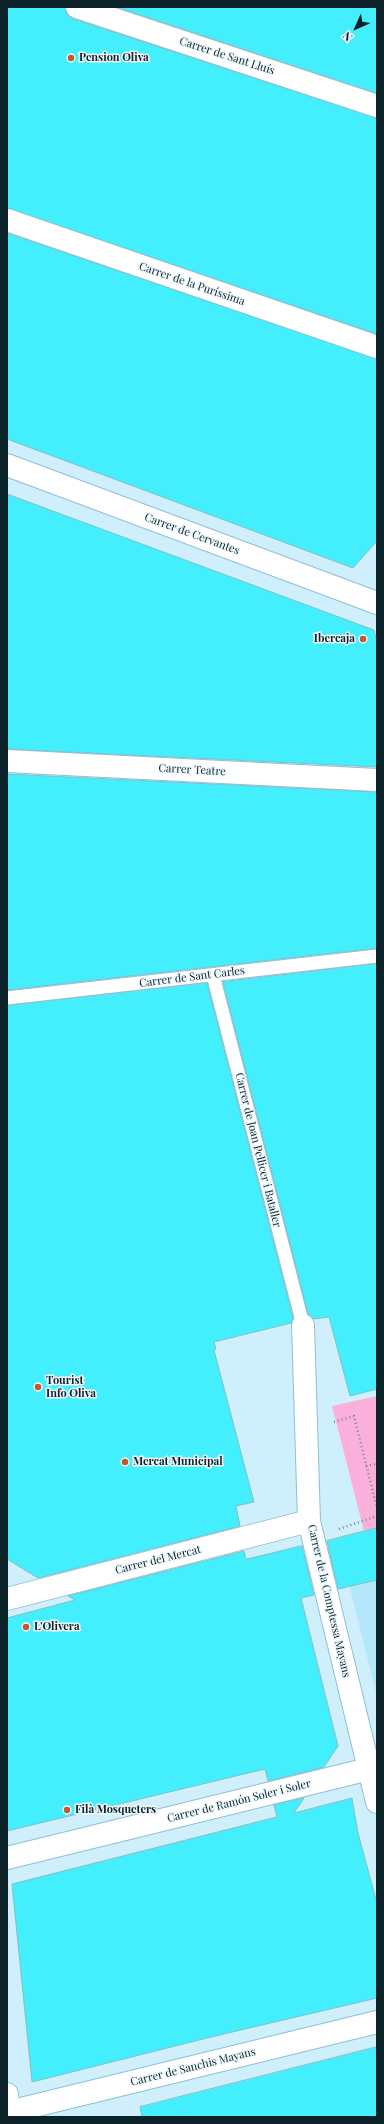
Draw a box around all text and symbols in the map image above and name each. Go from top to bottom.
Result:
north arrow [336,8,376,48]
text: N [339,29,355,45]
street label: Carrer de Sant Lluís [178,34,276,78]
place label: Pension Oliva [79,51,149,65]
marker: Pension Oliva [66,53,76,63]
street label: Carrer de la Puríssima [137,260,247,308]
street label: Carrer de Cervantes [143,511,241,557]
place label: Ibercaja [314,632,355,646]
marker: Ibercaja [358,634,368,644]
street label: Carrer Teatre [158,762,226,778]
street label: Carrer de Sant Carles [138,964,246,990]
street label: Carrer de Joan Pellicer i Bataller [232,1071,284,1229]
place label: Tourist Info Oliva [46,1374,96,1400]
marker: Tourist Info Oliva [33,1382,43,1392]
place label: Mercat Municipal [133,1455,223,1469]
marker: Mercat Municipal [120,1457,130,1467]
street label: Carrer de la Comptessa Mayans [305,1523,353,1679]
street label: Carrer del Mercat [114,1543,202,1577]
place label: L'Olivera [34,1620,80,1634]
marker: L'Olivera [21,1622,31,1632]
street label: Carrer de Ramón Soler i Soler [166,1777,312,1825]
place label: Filà Mosqueters [75,1803,156,1817]
marker: Filà Mosqueters [62,1805,72,1815]
street label: Carrer de Sanchis Mayans [129,2045,257,2089]

